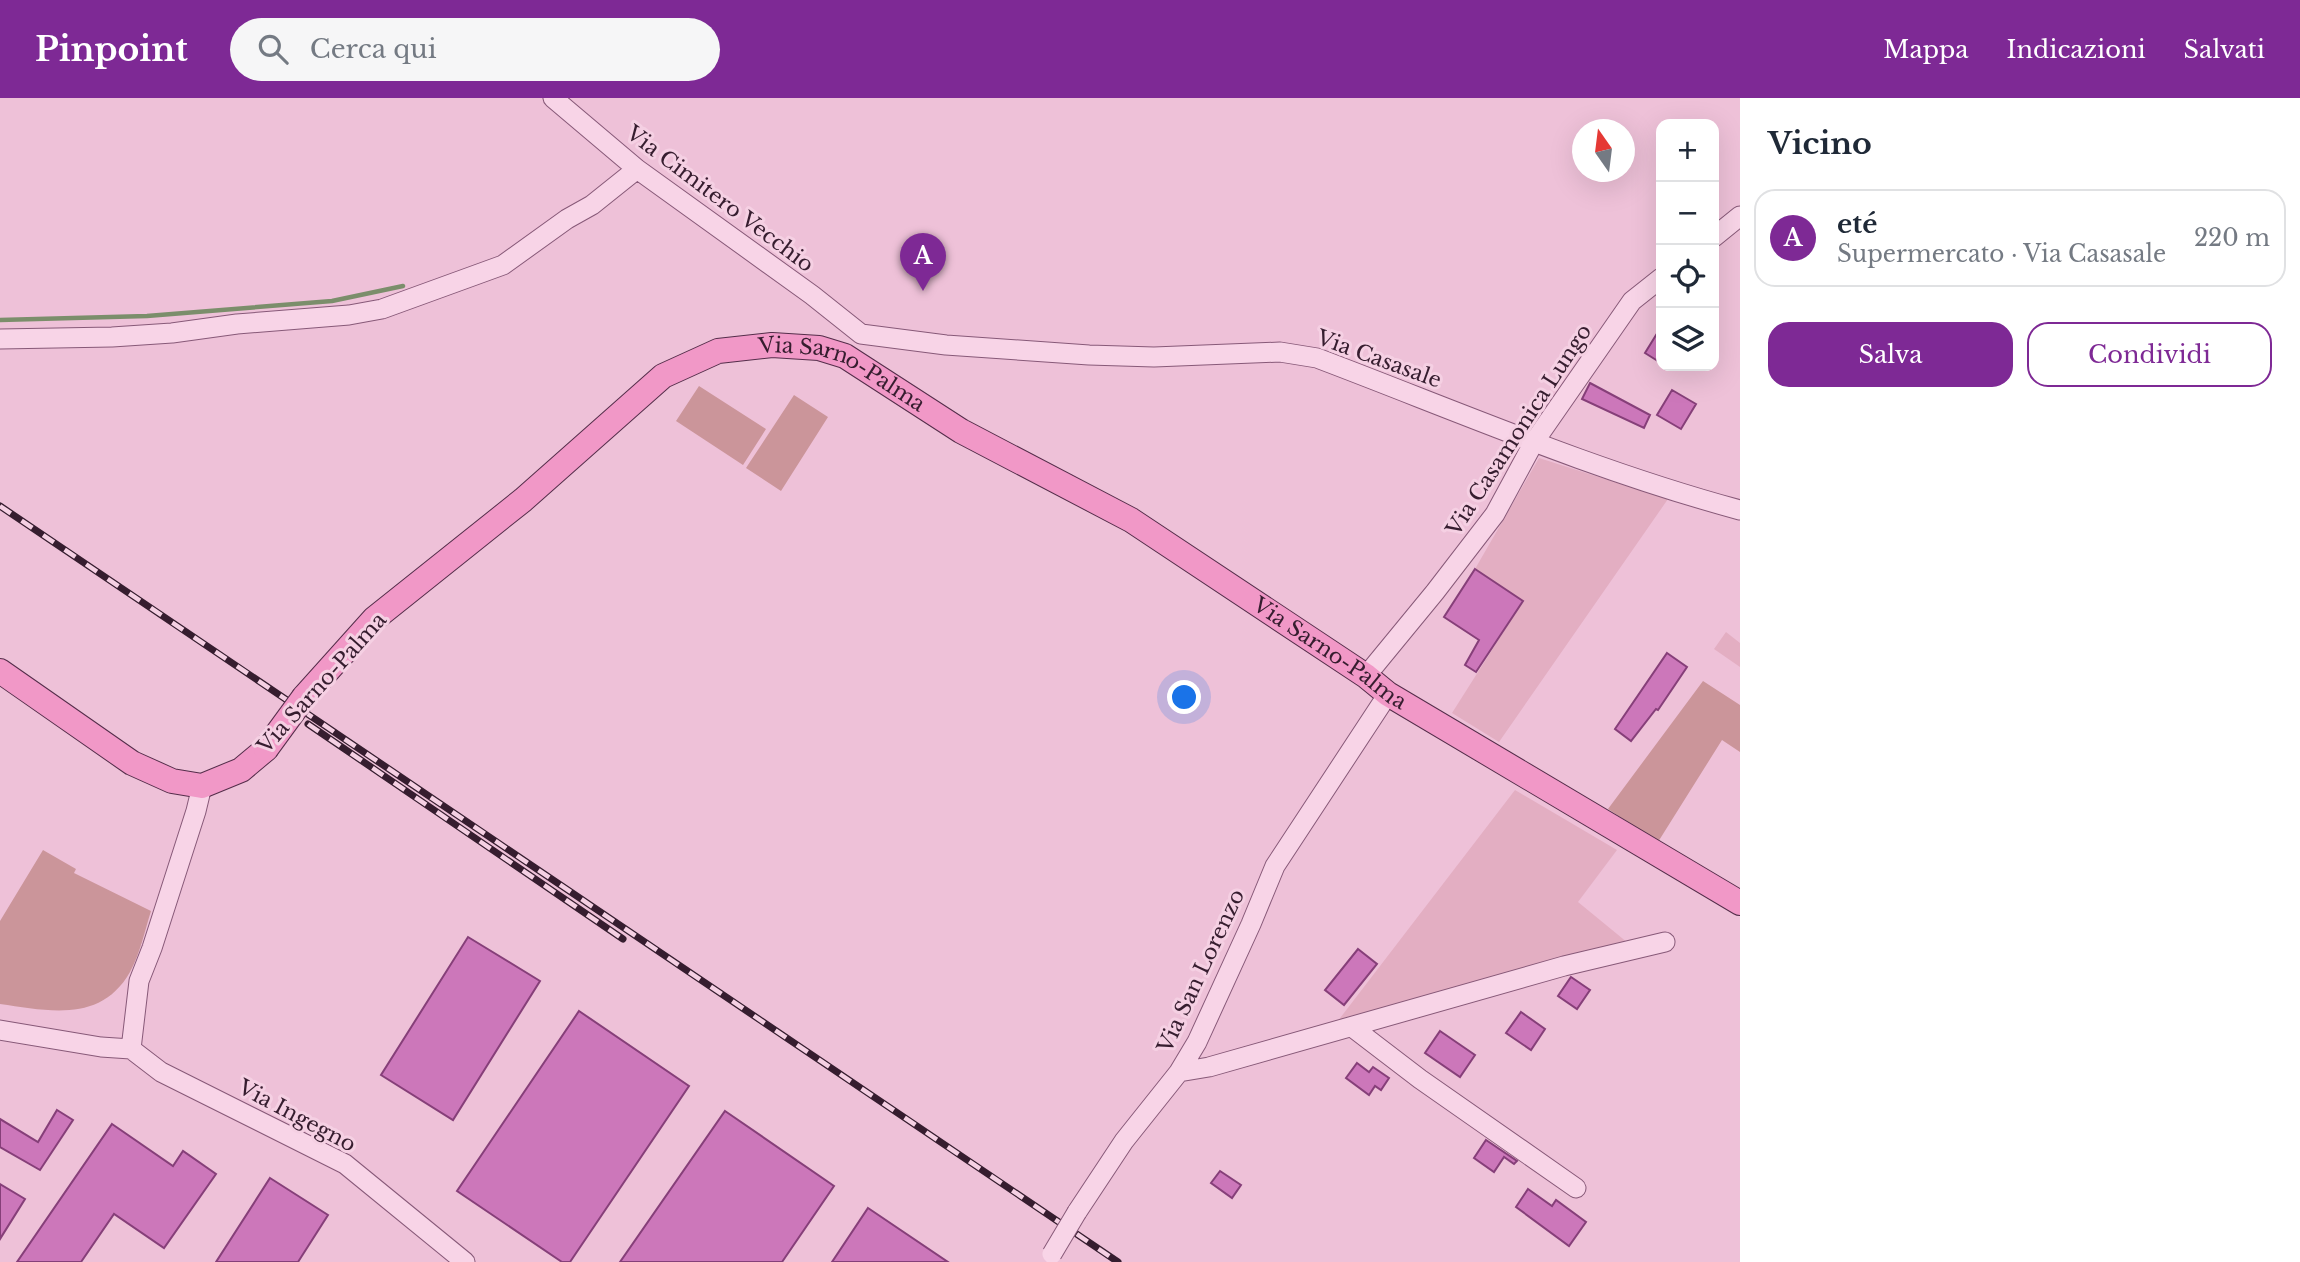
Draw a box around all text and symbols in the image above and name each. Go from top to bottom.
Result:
search box [230,18,720,81]
text: Pinpoint [35,29,188,70]
icon: search [254,30,292,68]
text: Cerca qui [310,33,437,65]
text: Mappa [1883,35,1969,64]
text: Indicazioni [2007,35,2146,64]
text: Salvati [2184,35,2265,64]
street label: Via Cimitero Vecchio [620,119,819,278]
north arrow [1572,119,1635,182]
map controls [1656,119,1719,371]
button: + [1656,119,1719,182]
text: Vicino [1768,125,1872,162]
button: − [1656,182,1719,245]
text: eté [1837,208,1877,240]
text: A [1784,224,1802,252]
text: 220 m [2194,224,2270,252]
pin: A [900,233,946,291]
text: Supermercato · Via Casasale [1837,240,2166,268]
button: locate [1656,245,1719,308]
button: layers [1656,308,1719,371]
street label: Via Casamonica Lungo [1440,319,1597,542]
button: Salva [1768,322,2013,387]
button: Condividi [2027,322,2272,387]
street label: Via Casasale [1312,324,1445,394]
street label: Via Sarno-Palma [756,332,930,417]
street label: Via Sarno-Palma [1247,591,1412,715]
street label: Via Sarno-Palma [251,607,392,760]
your location [1167,680,1201,714]
street label: Via San Lorenzo [1151,885,1250,1058]
street label: Via Ingegno [233,1074,360,1158]

